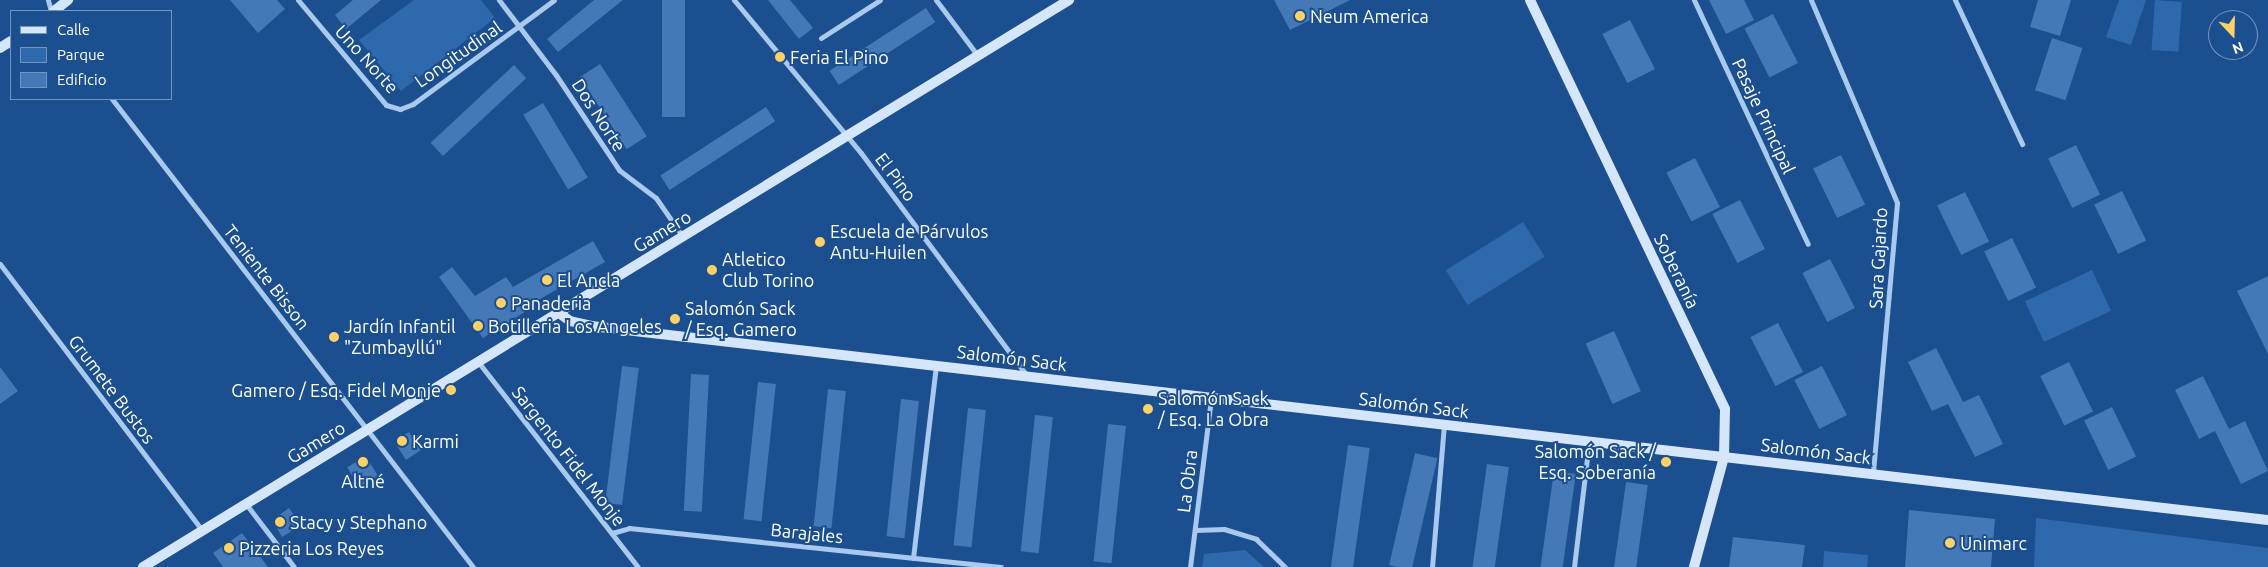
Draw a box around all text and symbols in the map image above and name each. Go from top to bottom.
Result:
place label: Neum America [1310,5,1429,27]
legend [10,10,172,100]
marker: Neum America [1294,10,1306,22]
north arrow [2208,10,2258,60]
street label: Longitudinal [410,16,506,92]
street label: Uno Norte [331,20,403,98]
text: Calle [57,21,90,38]
text: N [2230,39,2246,57]
text: Parque [57,46,105,63]
place label: Feria El Pino [790,46,889,68]
marker: Feria El Pino [774,51,786,63]
street label: Pasaje Principal [1728,55,1800,177]
text: Edificio [57,71,106,88]
street label: Dos Norte [568,75,630,155]
street label: El Pino [871,149,921,205]
street label: Gamero [629,205,695,257]
street label: Sara Gajardo [1865,207,1891,309]
street label: Teniente Bisson [219,220,315,334]
place label: Escuela de Párvulos Antu-Huilen [830,221,988,264]
street label: Soberanía [1650,230,1704,312]
marker: Escuela de Párvulos Antu-Huilen [814,236,826,248]
place label: Atletico Club Torino [722,249,814,292]
marker: Atletico Club Torino [706,264,718,276]
place label: El Ancla [557,269,620,291]
marker: El Ancla [541,274,553,286]
place label: Panaderia [511,292,591,314]
marker: Panaderia [495,297,507,309]
place label: Salomón Sack / Esq. Gamero [685,298,797,340]
marker: Salomón Sack / Esq. Gamero [669,313,681,325]
place label: Botilleria Los Angeles [488,315,662,337]
place label: Jardín Infantil "Zumbayllú" [344,316,456,358]
marker: Botilleria Los Angeles [472,320,484,332]
street label: Grumete Bustos [64,330,160,448]
marker: Jardín Infantil "Zumbayllú" [328,331,340,343]
street label: Salomón Sack [956,341,1068,375]
place label: Gamero / Esq. Fidel Monje [231,379,441,401]
street label: Sargento Fidel Monje [508,382,630,530]
marker: Gamero / Esq. Fidel Monje [445,384,457,396]
place label: Salomón Sack / Esq. La Obra [1158,388,1269,430]
street label: Salomón Sack [1358,388,1470,422]
marker: Salomón Sack / Esq. La Obra [1142,403,1154,415]
street label: Gamero [283,416,349,468]
place label: Karmi [412,430,459,452]
street label: Salomón Sack [1760,434,1872,468]
marker: Karmi [396,435,408,447]
place label: Salomón Sack / Esq. Soberanía [1535,441,1656,484]
street label: La Obra [1172,448,1202,514]
marker: Altné [357,456,369,468]
marker: Salomón Sack / Esq. Soberanía [1660,456,1672,468]
place label: Altné [341,470,385,492]
place label: Stacy y Stephano [290,511,427,533]
marker: Stacy y Stephano [274,516,286,528]
street label: Barajales [770,518,844,548]
place label: Unimarc [1960,532,2027,554]
place label: Pizzeria Los Reyes [239,537,384,559]
marker: Unimarc [1944,537,1956,549]
marker: Pizzeria Los Reyes [223,542,235,554]

